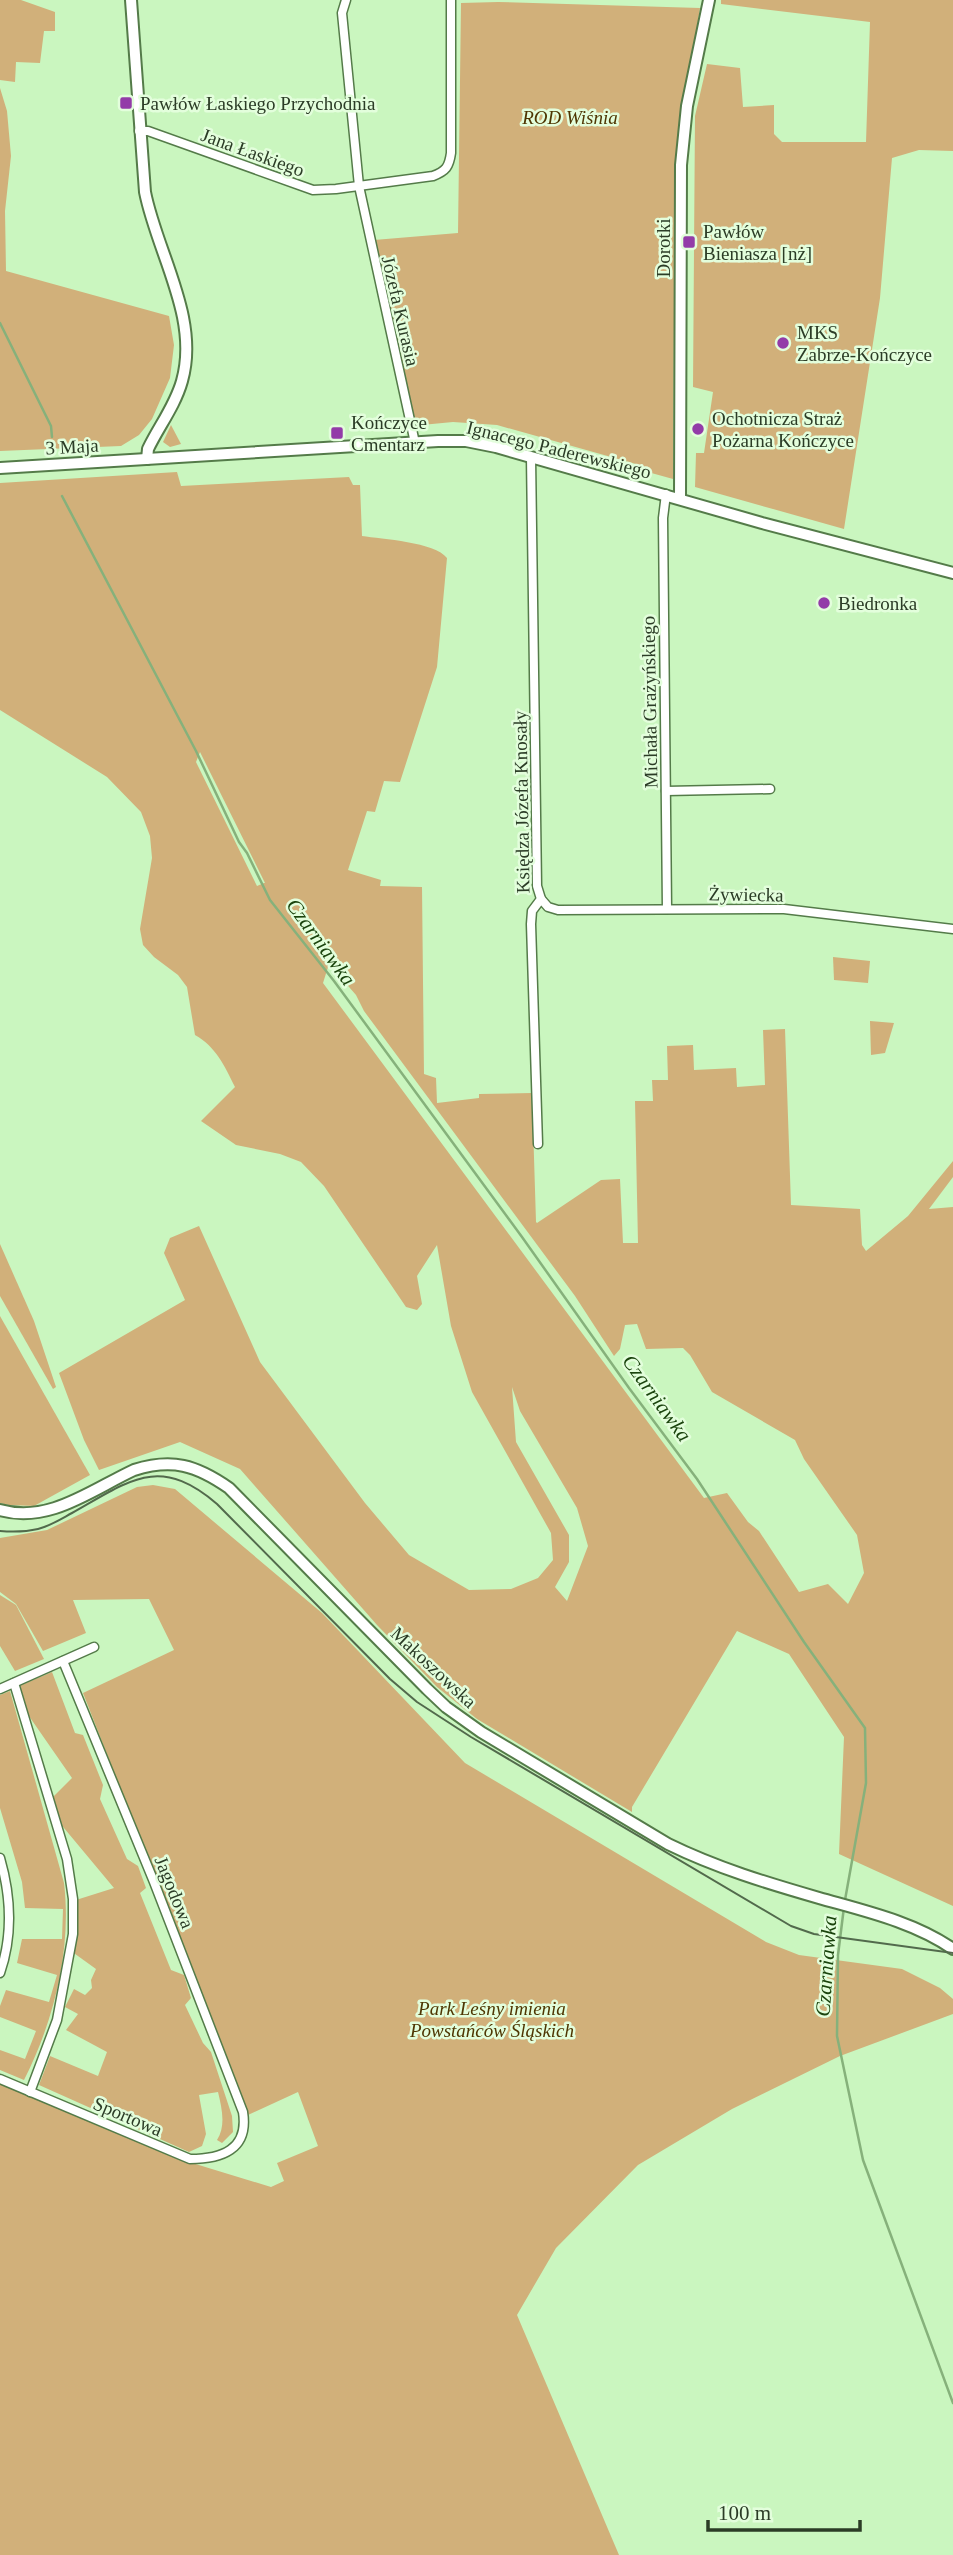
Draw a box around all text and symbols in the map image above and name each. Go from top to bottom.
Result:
place label: Pawłów Łaskiego Przychodnia [140,93,376,114]
marker: Pawłów Łaskiego Przychodnia [118,95,134,111]
park label: ROD Wiśnia [521,107,618,128]
street label: Jana Łaskiego [198,124,307,181]
street label: Dorotki [653,218,674,278]
place label: Pawłów Bieniasza [nż] [703,221,812,264]
marker: Pawłów Bieniasza [nż] [681,234,697,250]
street label: Józefa Kurasia [378,254,424,369]
place label: MKS Zabrze-Kończyce [797,322,932,365]
marker: MKS Zabrze-Kończyce [775,335,791,351]
place label: Ochotnicza Straż Pożarna Kończyce [712,408,854,451]
place label: Kończyce Cmentarz [351,412,427,455]
street label: Ignacego Paderewskiego [464,416,653,483]
marker: Ochotnicza Straż Pożarna Kończyce [690,421,706,437]
marker: Kończyce Cmentarz [329,425,345,441]
street label: 3 Maja [45,435,100,458]
place label: Biedronka [838,593,918,614]
marker: Biedronka [816,595,832,611]
street label: Michała Grażyńskiego [637,616,662,788]
street label: Księdza Józefa Knosały [509,710,534,893]
street label: Żywiecka [708,883,784,906]
water label: Czarniawka [281,894,361,990]
water label: Czarniawka [617,1350,697,1446]
street label: Makoszowska [387,1623,481,1712]
street label: Jagodowa [151,1853,199,1932]
water label: Czarniawka [810,1915,842,2017]
park label: Park Leśny imienia Powstańców Śląskich [409,1998,574,2041]
street label: Sportowa [90,2093,166,2141]
scale bar [708,2488,860,2532]
text: 100 m [718,2501,771,2525]

